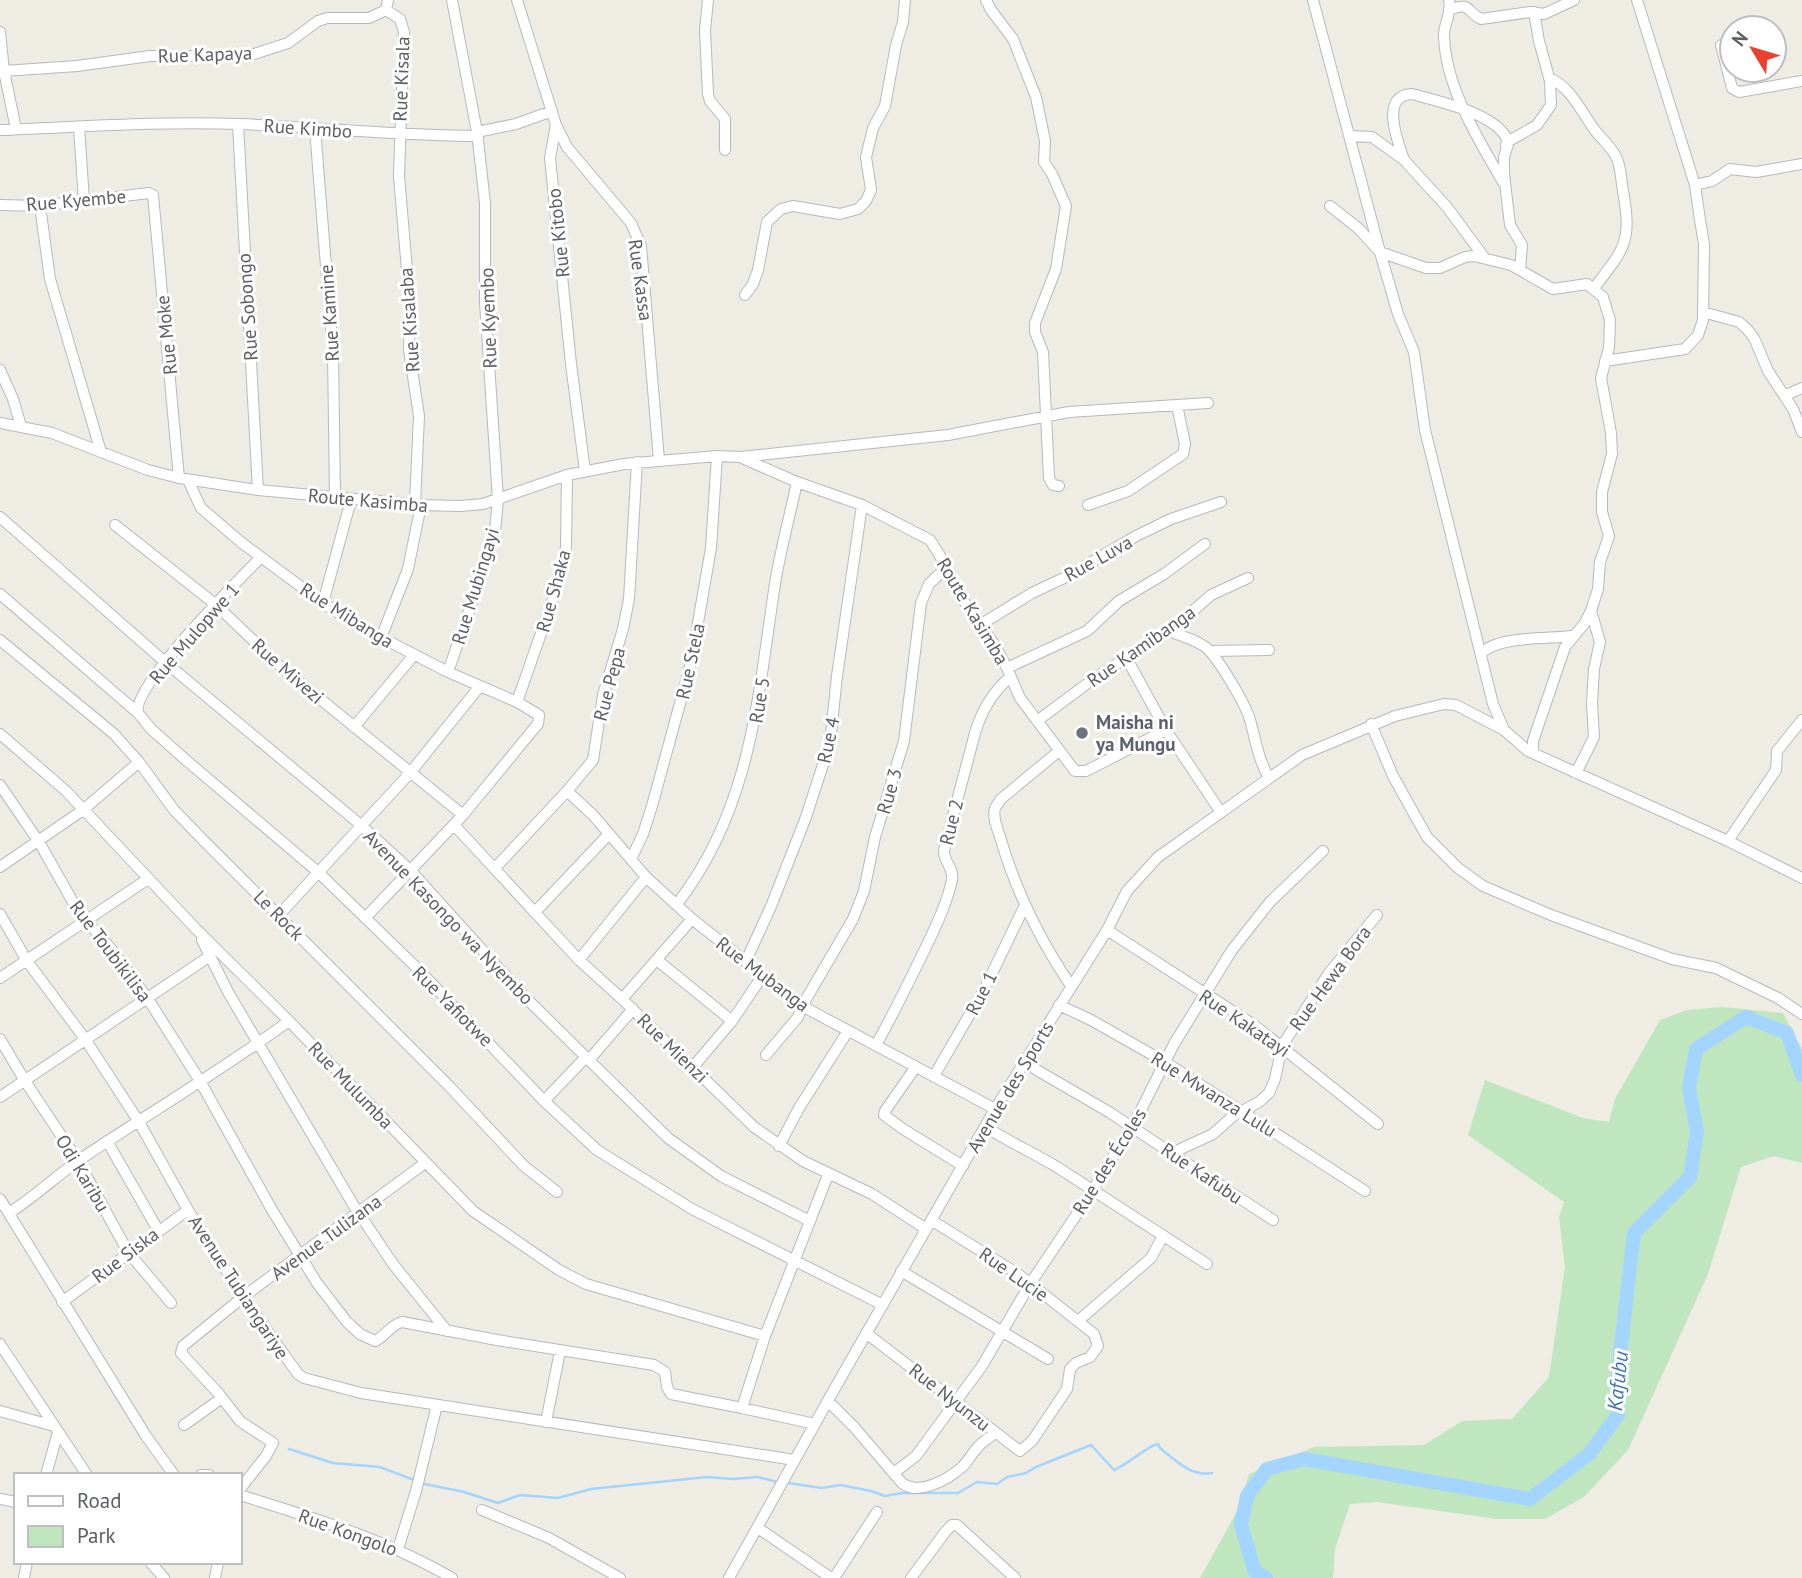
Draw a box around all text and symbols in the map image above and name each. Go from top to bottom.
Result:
north arrow [1718,14,1788,84]
text: N [1726,26,1753,51]
street label: Rue Kisala [388,36,414,122]
street label: Rue Kapaya [157,40,253,68]
street label: Rue Kimbo [263,113,353,143]
street label: Rue Kyembe [25,184,127,216]
street label: Rue Kitobo [541,187,575,279]
street label: Rue Kassa [623,238,659,322]
street label: Rue Sobongo [231,252,263,362]
street label: Rue Kamine [314,264,344,362]
street label: Rue Kisalaba [393,267,425,373]
street label: Rue Kyembo [474,267,502,369]
street label: Rue Moke [150,294,182,376]
street label: Route Kasimba [307,483,429,517]
street label: Rue Mubingayi [446,525,504,647]
street label: Rue Luva [1060,529,1136,587]
street label: Rue Shaka [530,547,576,635]
street label: Route Kasimba [932,553,1014,669]
street label: Rue Mibanga [296,577,398,653]
street label: Rue Mulopwe 1 [144,578,244,688]
street label: Rue Kamibanga [1082,600,1200,692]
street label: Rue Stela [670,621,710,701]
street label: Rue Mivezi [247,633,329,709]
street label: Rue Pepa [588,644,630,724]
street label: Rue 5 [744,675,774,725]
place label: Maisha ni ya Mungu [1095,710,1176,756]
street label: Rue 4 [811,715,845,765]
marker: Maisha ni ya Mungu [1074,725,1090,741]
street label: Rue 3 [871,765,907,817]
street label: Rue 2 [934,797,968,847]
street label: Avenue Kasongo wa Nyembo [359,824,539,1010]
street label: Le Rock [249,885,309,945]
street label: Rue Toubikilisa [65,895,157,1007]
street label: Rue Hewa Bora [1284,921,1376,1035]
street label: Rue Mubanga [711,931,815,1017]
street label: Rue Yafiotwe [408,961,498,1051]
street label: Rue 1 [960,967,1002,1019]
street label: Rue Kakatayi [1195,984,1295,1062]
street label: Rue Mienzi [632,1008,714,1088]
street label: Avenue des Sports [961,1017,1059,1157]
street label: Rue Mulumba [303,1036,399,1134]
street label: Rue Mwanza Lulu [1147,1046,1281,1142]
street label: Rue des Écoles [1067,1103,1151,1219]
street label: Odi Karibu [51,1130,115,1216]
street label: Rue Kafubu [1157,1137,1247,1209]
street label: Avenue Tulizana [266,1189,386,1285]
street label: Avenue Tubiangariye [183,1210,295,1364]
street label: Rue Siska [87,1222,163,1288]
street label: Rue Lucie [975,1241,1053,1307]
water label: Kafubu [1601,1349,1634,1412]
street label: Rue Nyunzu [904,1358,996,1436]
legend [14,1473,242,1564]
text: Road [77,1487,121,1514]
street label: Rue Kongolo [295,1503,401,1561]
text: Park [77,1522,116,1549]

